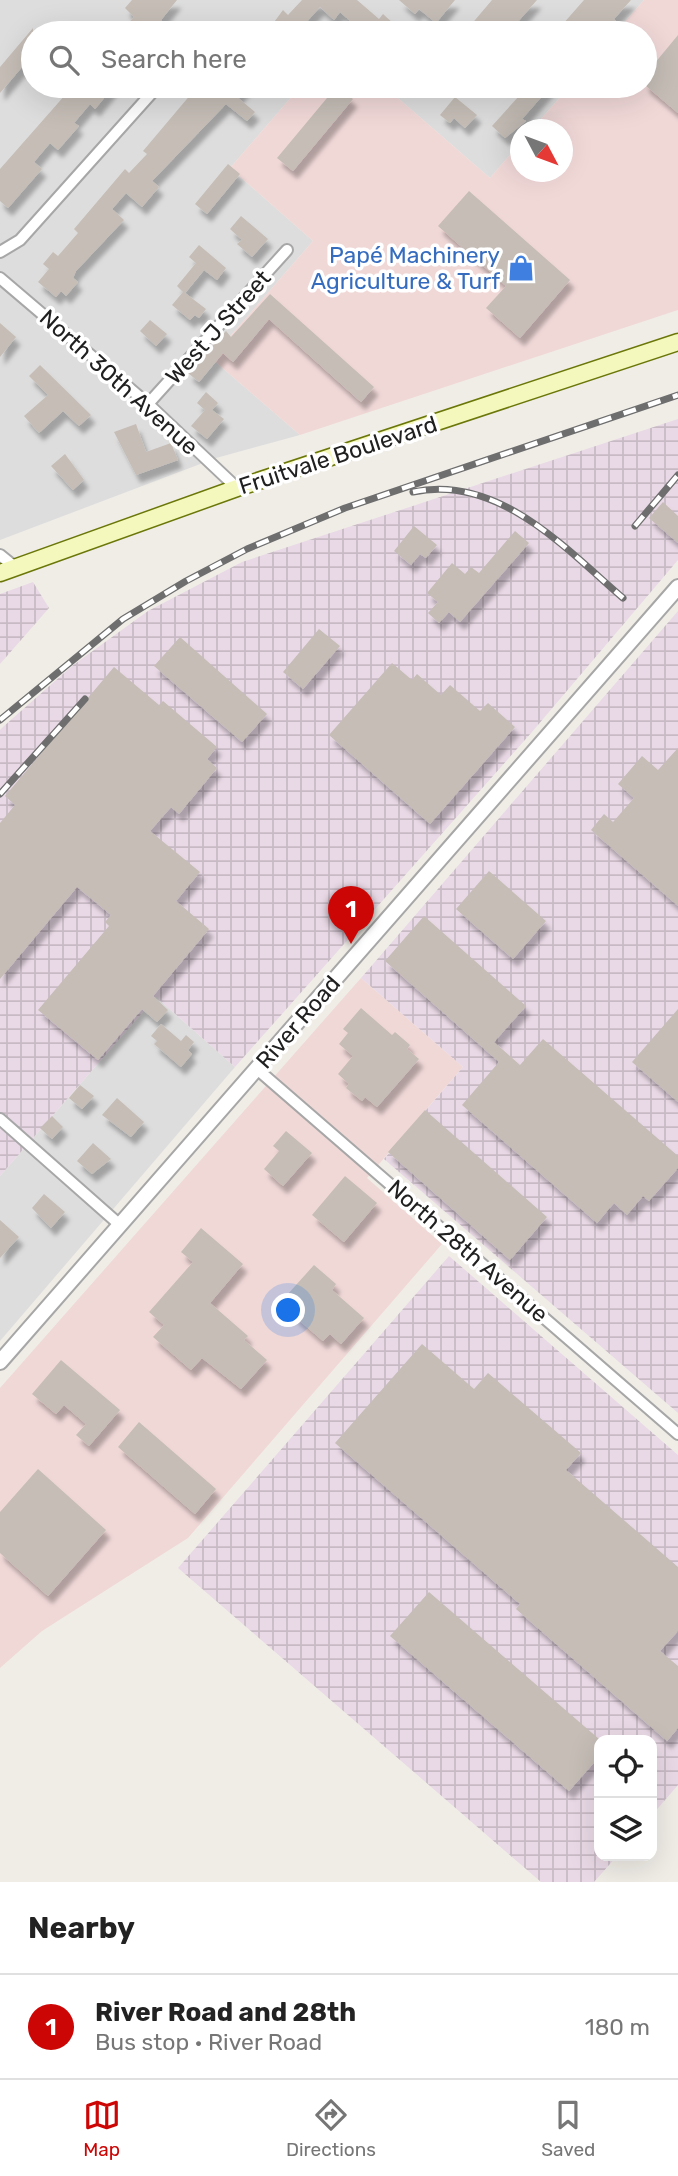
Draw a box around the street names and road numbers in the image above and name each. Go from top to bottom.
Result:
street label: West J Street [159,264,277,390]
street label: North 30th Avenue [34,303,204,461]
street label: Fruitvale Boulevard [235,410,441,500]
street label: River Road [250,970,346,1074]
street label: North 28th Avenue [382,1174,554,1328]

